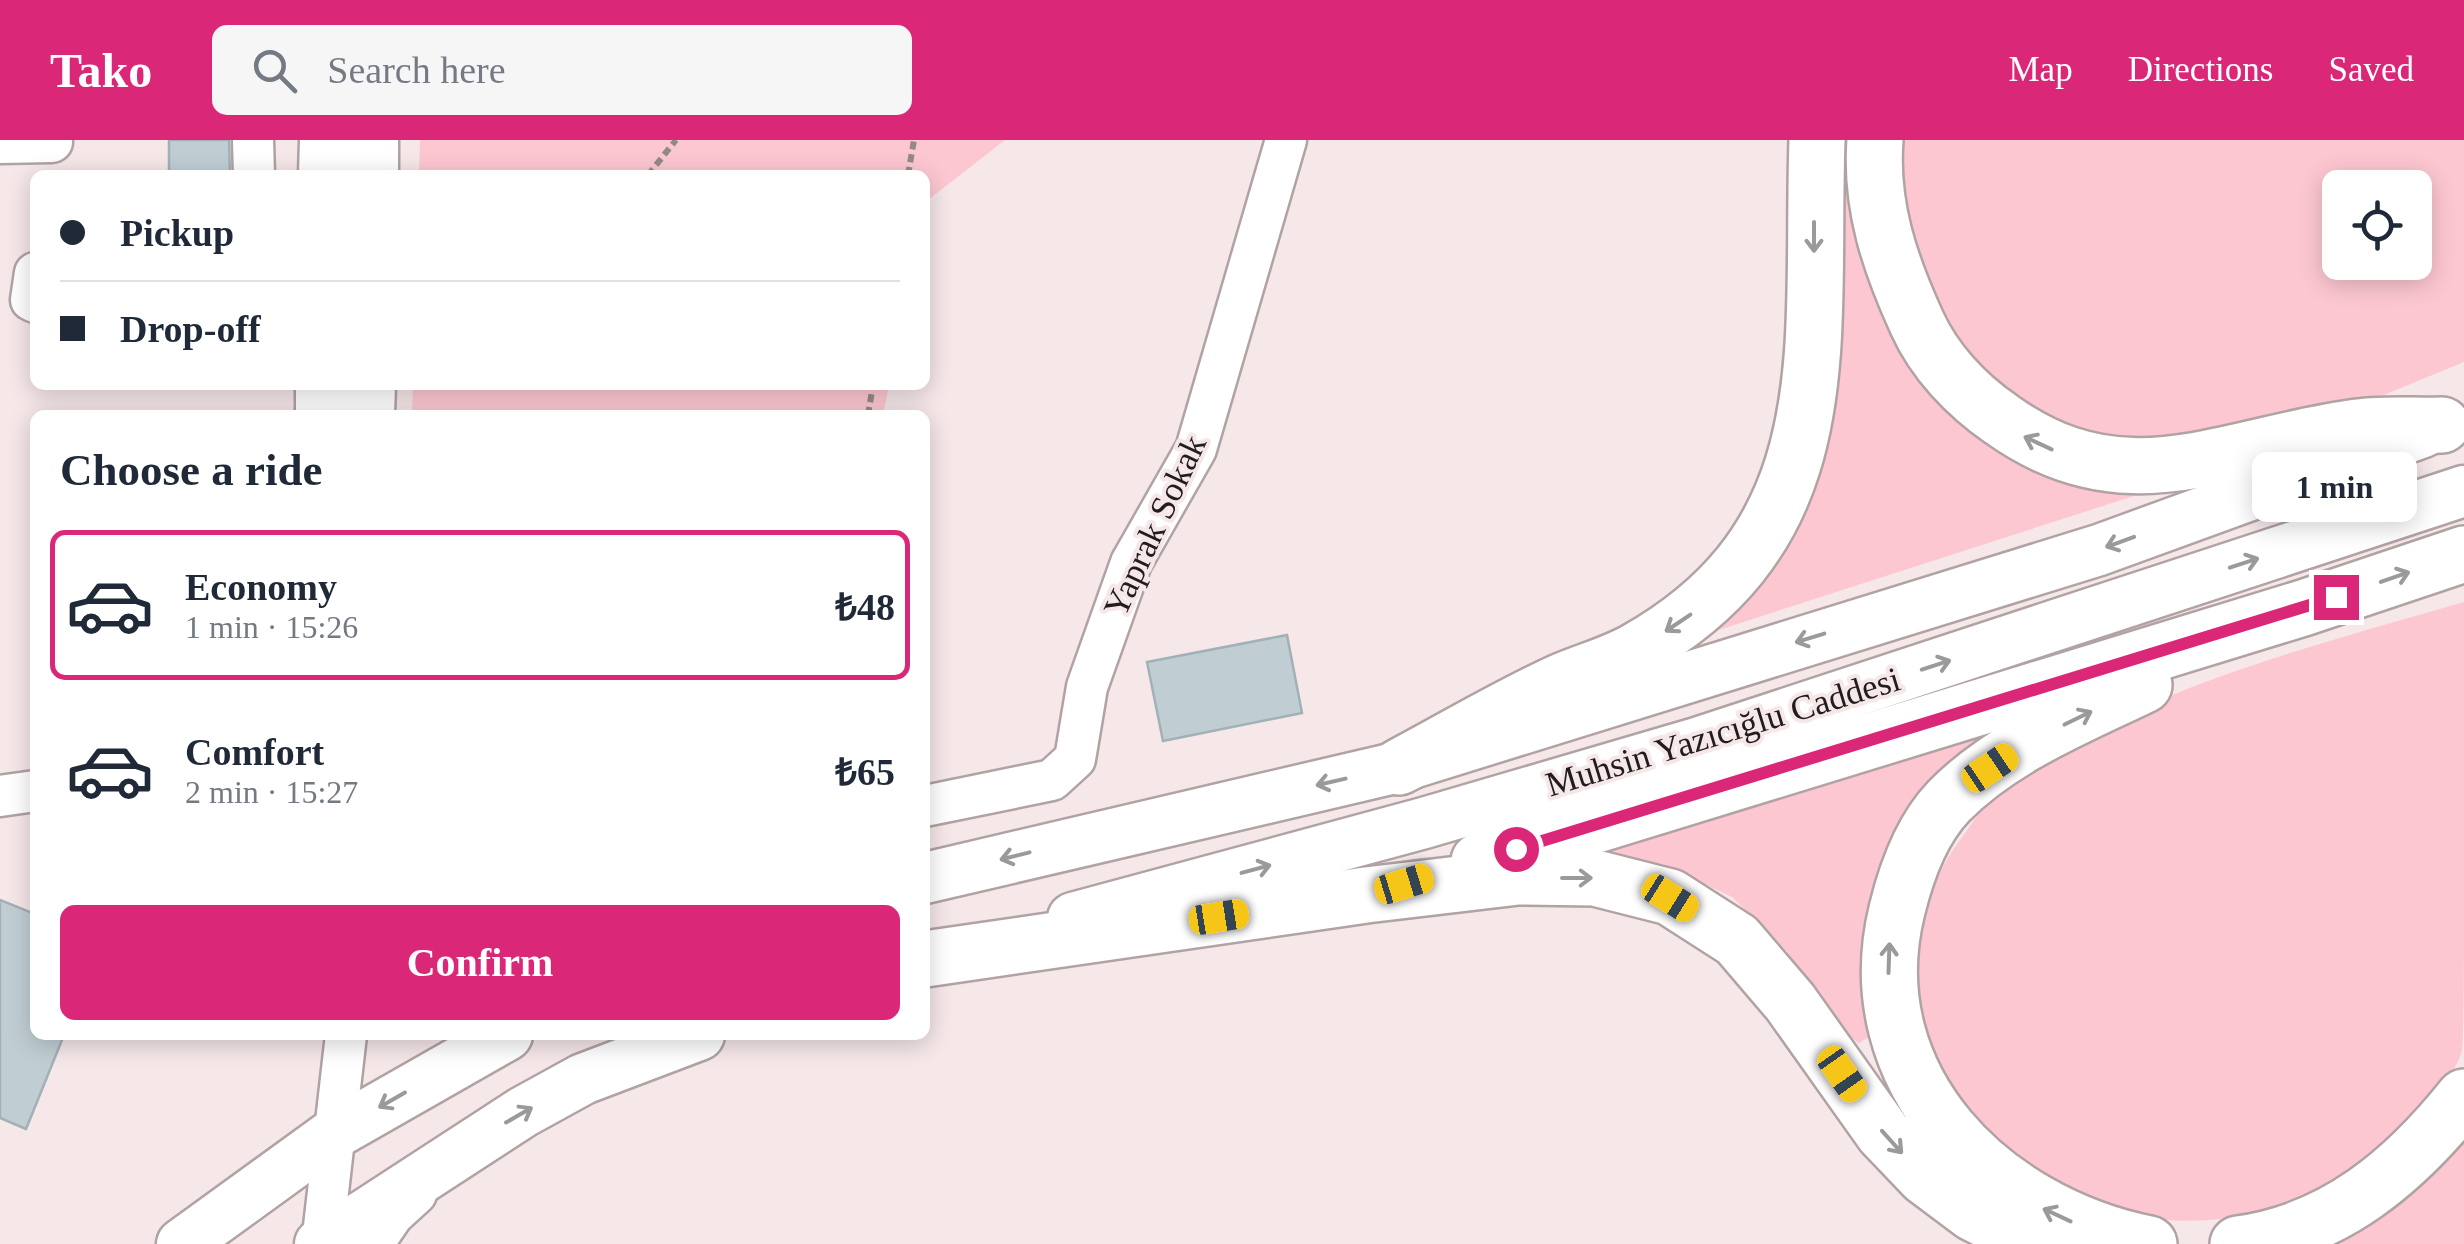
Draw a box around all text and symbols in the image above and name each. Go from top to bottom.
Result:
search box [212,25,912,115]
icon: search [247,43,302,98]
text: Tako [50,44,152,97]
text: Search here [327,49,506,91]
text: Map [2009,50,2073,89]
text: Directions [2128,50,2273,89]
text: Saved [2328,50,2414,89]
map controls [2322,170,2432,280]
button: locate [2322,170,2432,280]
text: Pickup [120,212,234,254]
one-way arrow [1805,221,1824,253]
text: Drop-off [120,308,261,350]
street label: Yaprak Sokak [1096,429,1214,623]
one-way arrow [2024,432,2054,451]
text: Choose a ride [60,445,323,495]
callout: 1 min [2254,452,2418,522]
text: 1 min [2296,469,2373,505]
one-way arrow [2106,534,2137,552]
one-way arrow [2228,553,2260,571]
icon: car [65,560,155,650]
text: Economy [185,566,337,608]
one-way arrow [2379,566,2411,584]
route end [2314,575,2359,620]
text: ₺48 [835,586,895,628]
text: 1 min · 15:26 [185,609,358,645]
one-way arrow [1664,612,1692,633]
one-way arrow [1795,630,1826,648]
one-way arrow [1919,654,1951,672]
street label: Muhsin Yazıcığlu Caddesi [1541,659,1905,805]
one-way arrow [2062,707,2092,726]
icon: car [65,725,155,815]
text: Comfort [185,731,324,773]
car [1957,739,2023,797]
text: ₺65 [835,751,895,793]
text: 2 min · 15:27 [185,774,358,810]
one-way arrow [1316,774,1348,792]
route start [1494,827,1539,872]
one-way arrow [1000,847,1031,866]
one-way arrow [1240,858,1271,877]
car [1371,861,1437,907]
one-way arrow [1560,868,1592,888]
car [1637,869,1703,927]
car [1187,897,1251,937]
button: Confirm [60,905,900,1020]
one-way arrow [1879,943,1898,975]
car [1813,1041,1871,1107]
one-way arrow [378,1091,407,1111]
one-way arrow [504,1104,533,1124]
one-way arrow [1880,1129,1903,1154]
one-way arrow [2043,1204,2073,1223]

